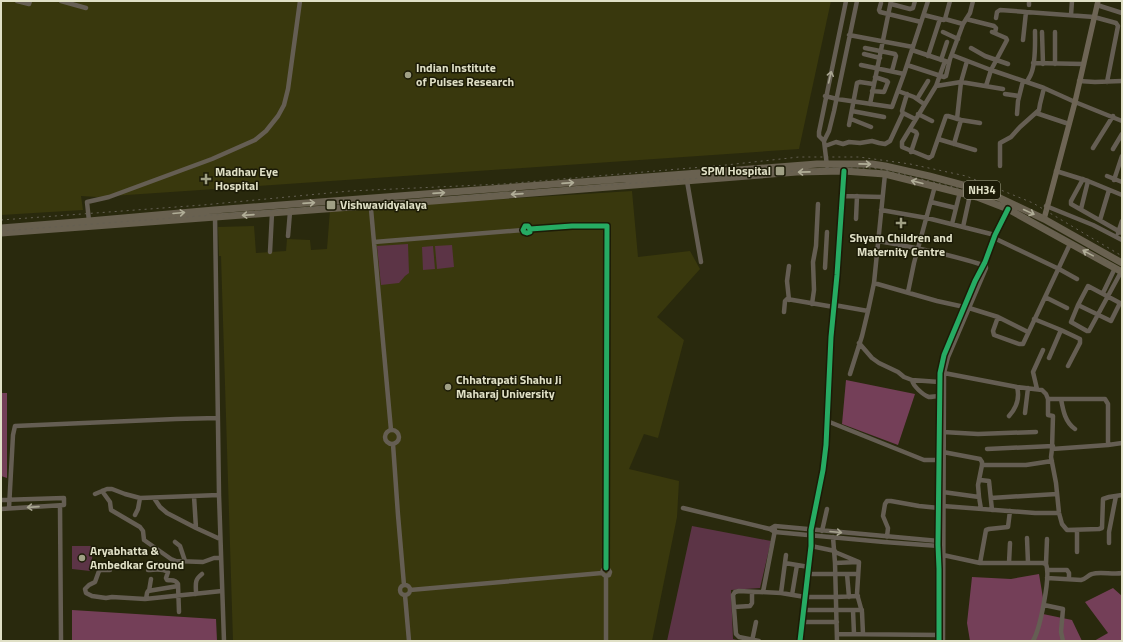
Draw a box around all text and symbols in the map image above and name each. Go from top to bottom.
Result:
place label: Indian Institute of Pulses Research [416,58,514,91]
marker: Indian Institute of Pulses Research [403,70,413,80]
one-way arrow [826,71,834,84]
one-way arrow [858,160,871,168]
place label: SPM Hospital [701,161,771,180]
place label: Madhav Eye Hospital [215,162,278,195]
marker: SPM Hospital [774,165,786,177]
one-way arrow [798,168,811,176]
marker: Madhav Eye Hospital [200,173,212,185]
one-way arrow [911,177,924,185]
one-way arrow [561,179,574,186]
road number: NH34 [964,181,1000,199]
one-way arrow [432,189,445,196]
one-way arrow [511,191,524,198]
place label: Vishwavidyalaya [340,195,427,214]
one-way arrow [302,199,315,206]
marker: Vishwavidyalaya [325,199,337,211]
one-way arrow [1023,209,1035,216]
one-way arrow [172,210,185,217]
one-way arrow [242,211,255,218]
marker: Shyam Children and Maternity Centre [895,217,907,229]
place label: Shyam Children and Maternity Centre [849,228,953,261]
one-way arrow [1082,249,1094,257]
place label: Chhatrapati Shahu Ji Maharaj University [456,370,562,403]
marker: Chhatrapati Shahu Ji Maharaj University [443,382,453,392]
one-way arrow [27,503,40,511]
one-way arrow [829,529,842,536]
place label: Aryabhatta & Ambedkar Ground [90,541,184,574]
marker: Aryabhatta & Ambedkar Ground [77,553,87,563]

